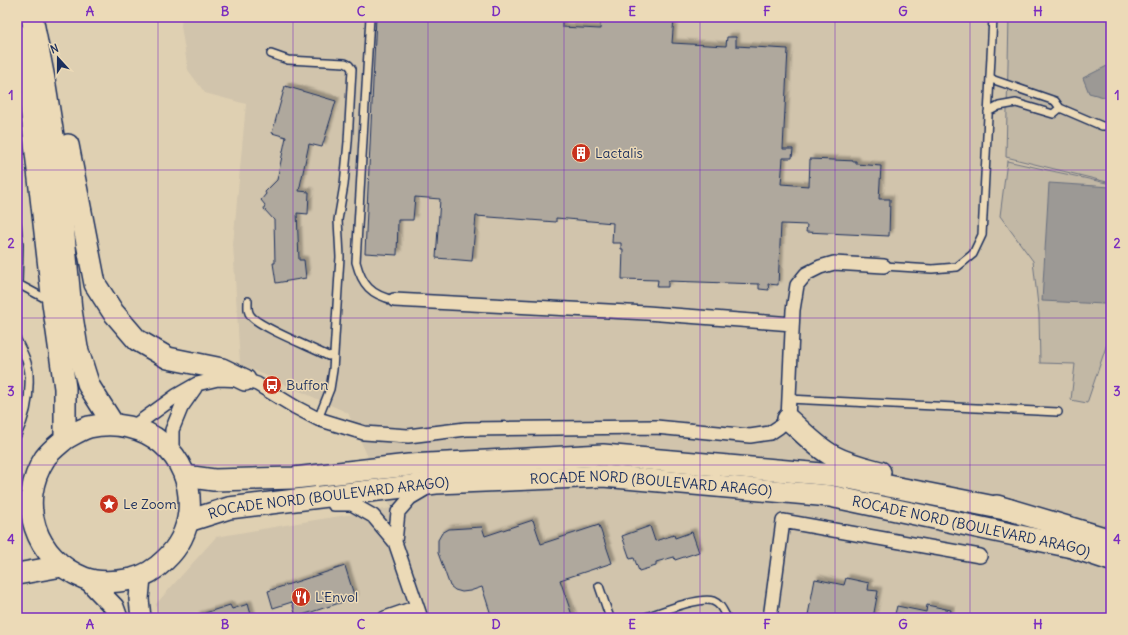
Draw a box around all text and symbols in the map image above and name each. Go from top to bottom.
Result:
text: A [86,3,95,20]
text: B [221,3,230,20]
text: C [357,3,366,20]
text: D [491,3,501,20]
text: E [628,3,636,20]
text: F [763,3,771,20]
text: G [898,3,908,20]
text: H [1033,3,1043,20]
north arrow [38,38,78,78]
text: N [48,41,60,57]
text: 1 [8,87,14,104]
text: 1 [1114,87,1120,104]
building icon: Lactalis [570,142,592,164]
place label: Lactalis [595,144,643,162]
text: 2 [7,235,15,252]
text: 2 [1113,235,1121,252]
bus stop icon: Buffon [261,374,283,396]
place label: Buffon [286,376,328,394]
text: 3 [7,383,15,400]
text: 3 [1113,383,1121,400]
street label: ROCADE NORD (BOULEVARD ARAGO) [529,467,773,500]
street label: ROCADE NORD (BOULEVARD ARAGO) [206,473,449,523]
street label: ROCADE NORD (BOULEVARD ARAGO) [851,492,1093,561]
place icon: Le Zoom [98,493,120,515]
place label: Le Zoom [123,495,177,513]
text: 4 [7,531,15,548]
text: 4 [1113,531,1121,548]
restaurant icon: L'Envol [290,586,312,608]
place label: L'Envol [315,588,358,606]
text: A [86,616,95,633]
text: B [221,616,230,633]
text: C [357,616,366,633]
text: D [491,616,501,633]
text: E [628,616,636,633]
text: F [763,616,771,633]
text: G [898,616,908,633]
text: H [1033,616,1043,633]

